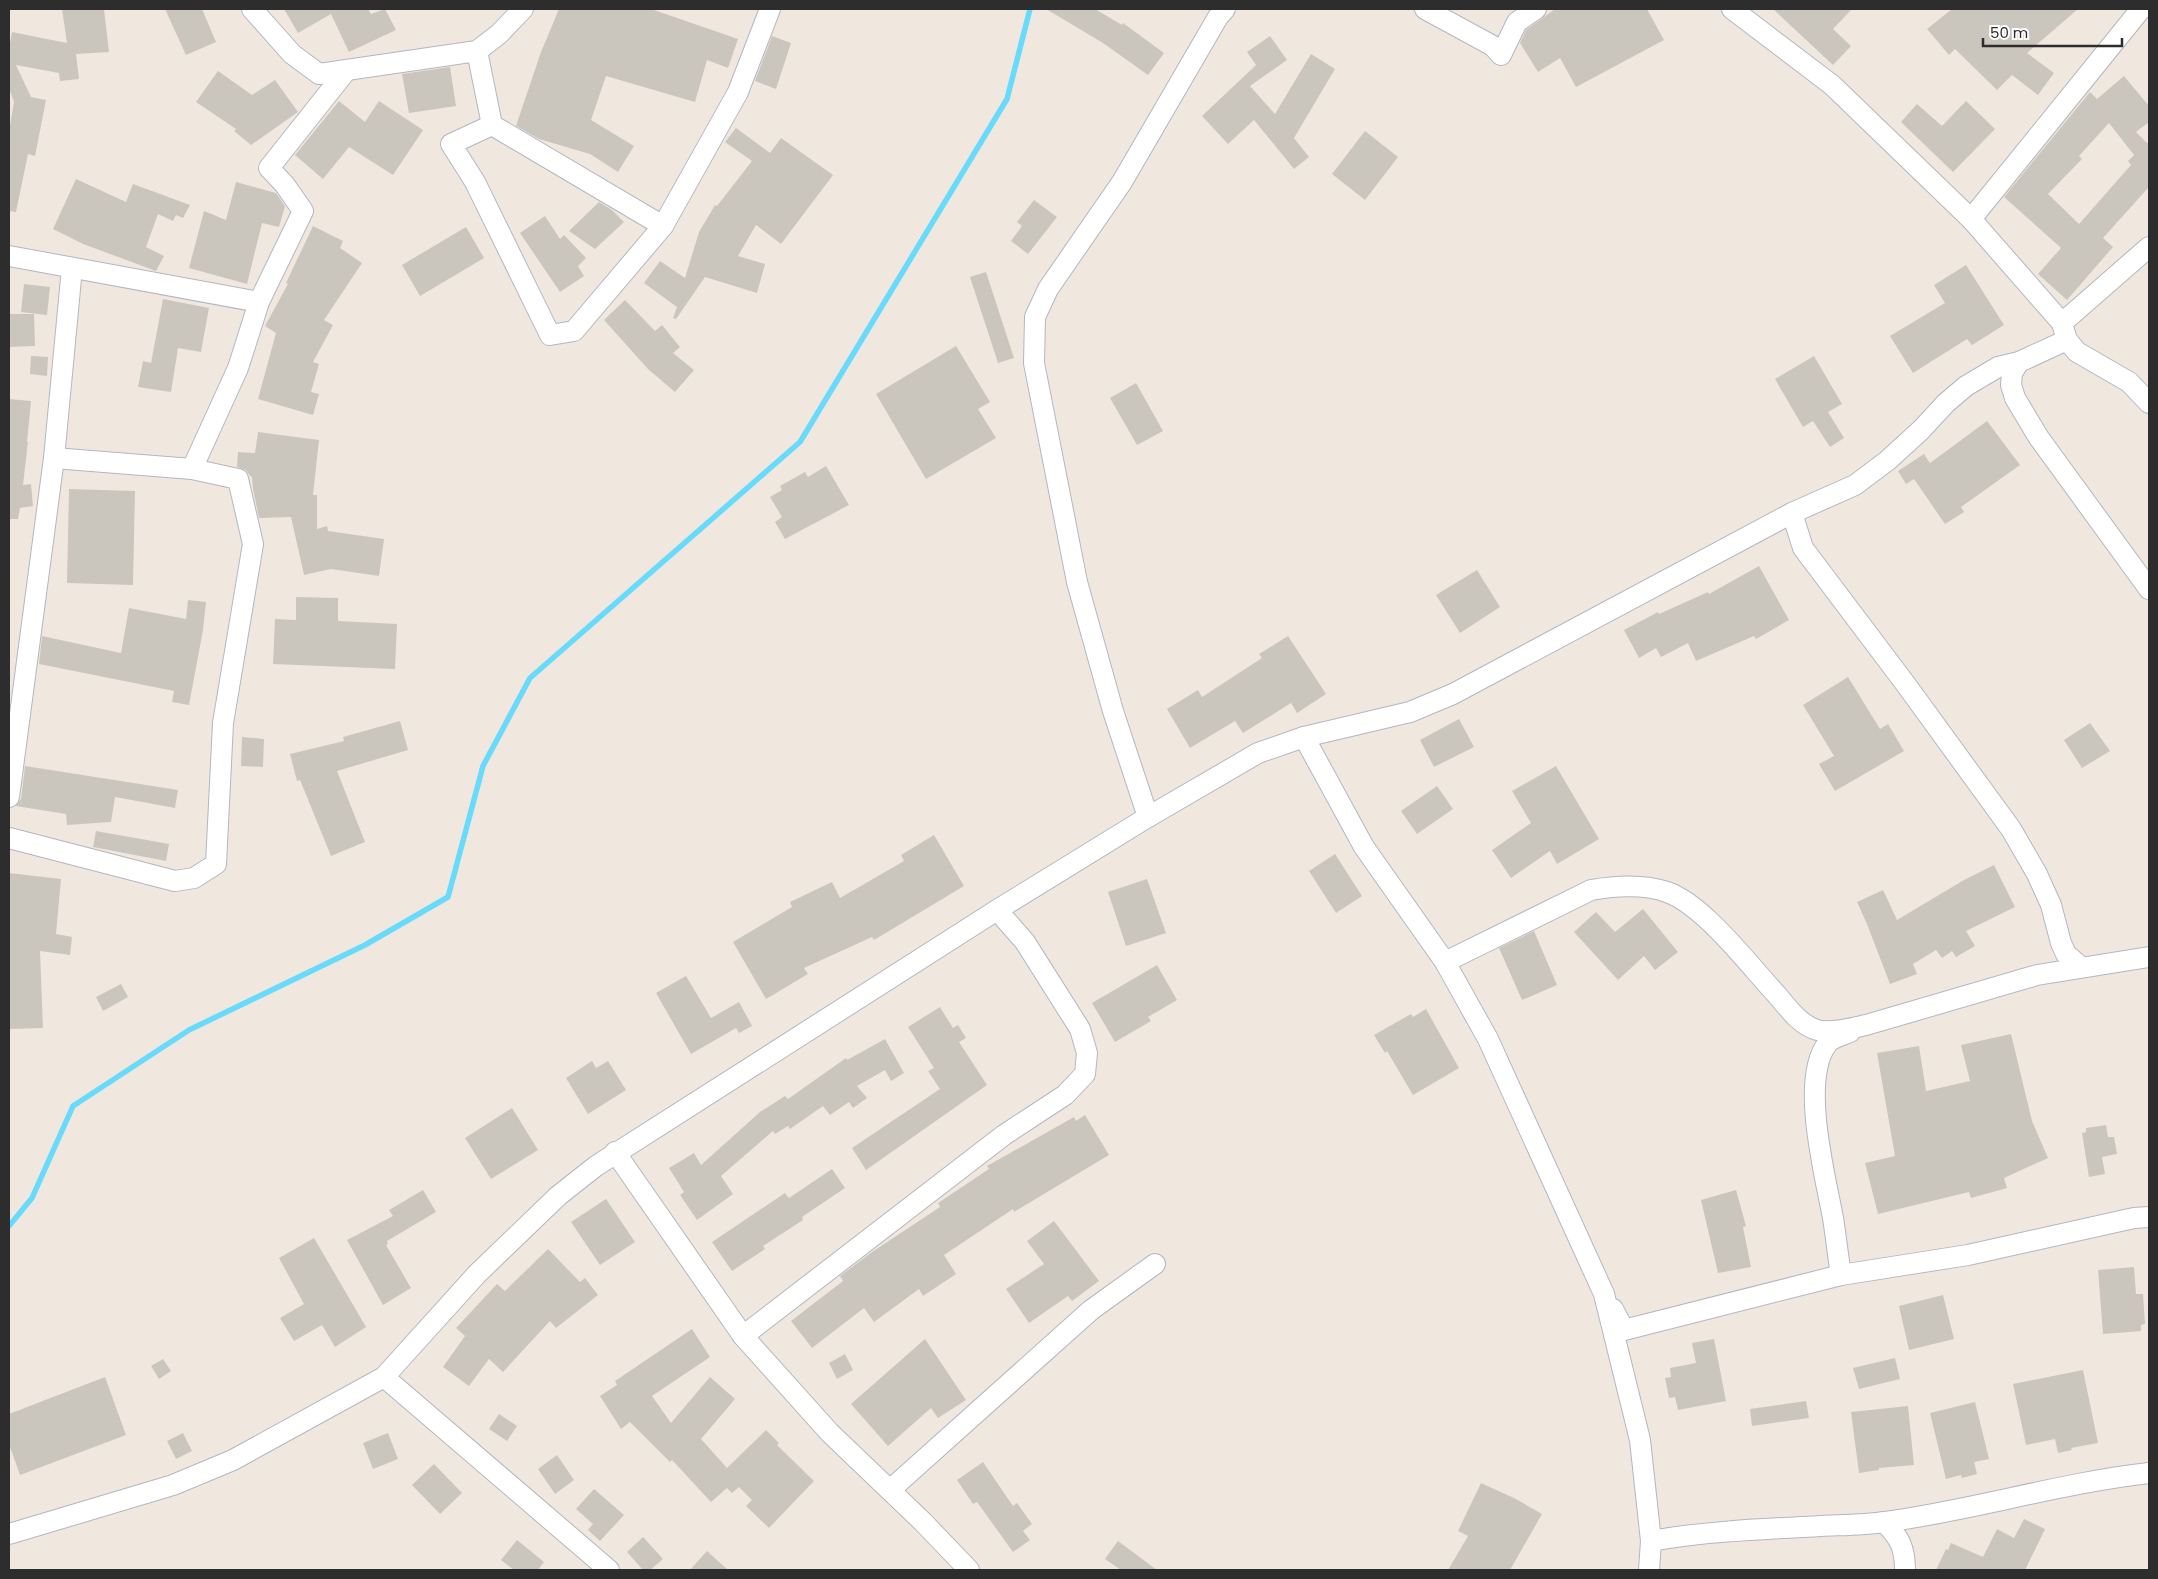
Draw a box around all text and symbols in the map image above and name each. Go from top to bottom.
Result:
scale bar [1983,15,2122,47]
text: 50 m [1990,22,2028,43]

